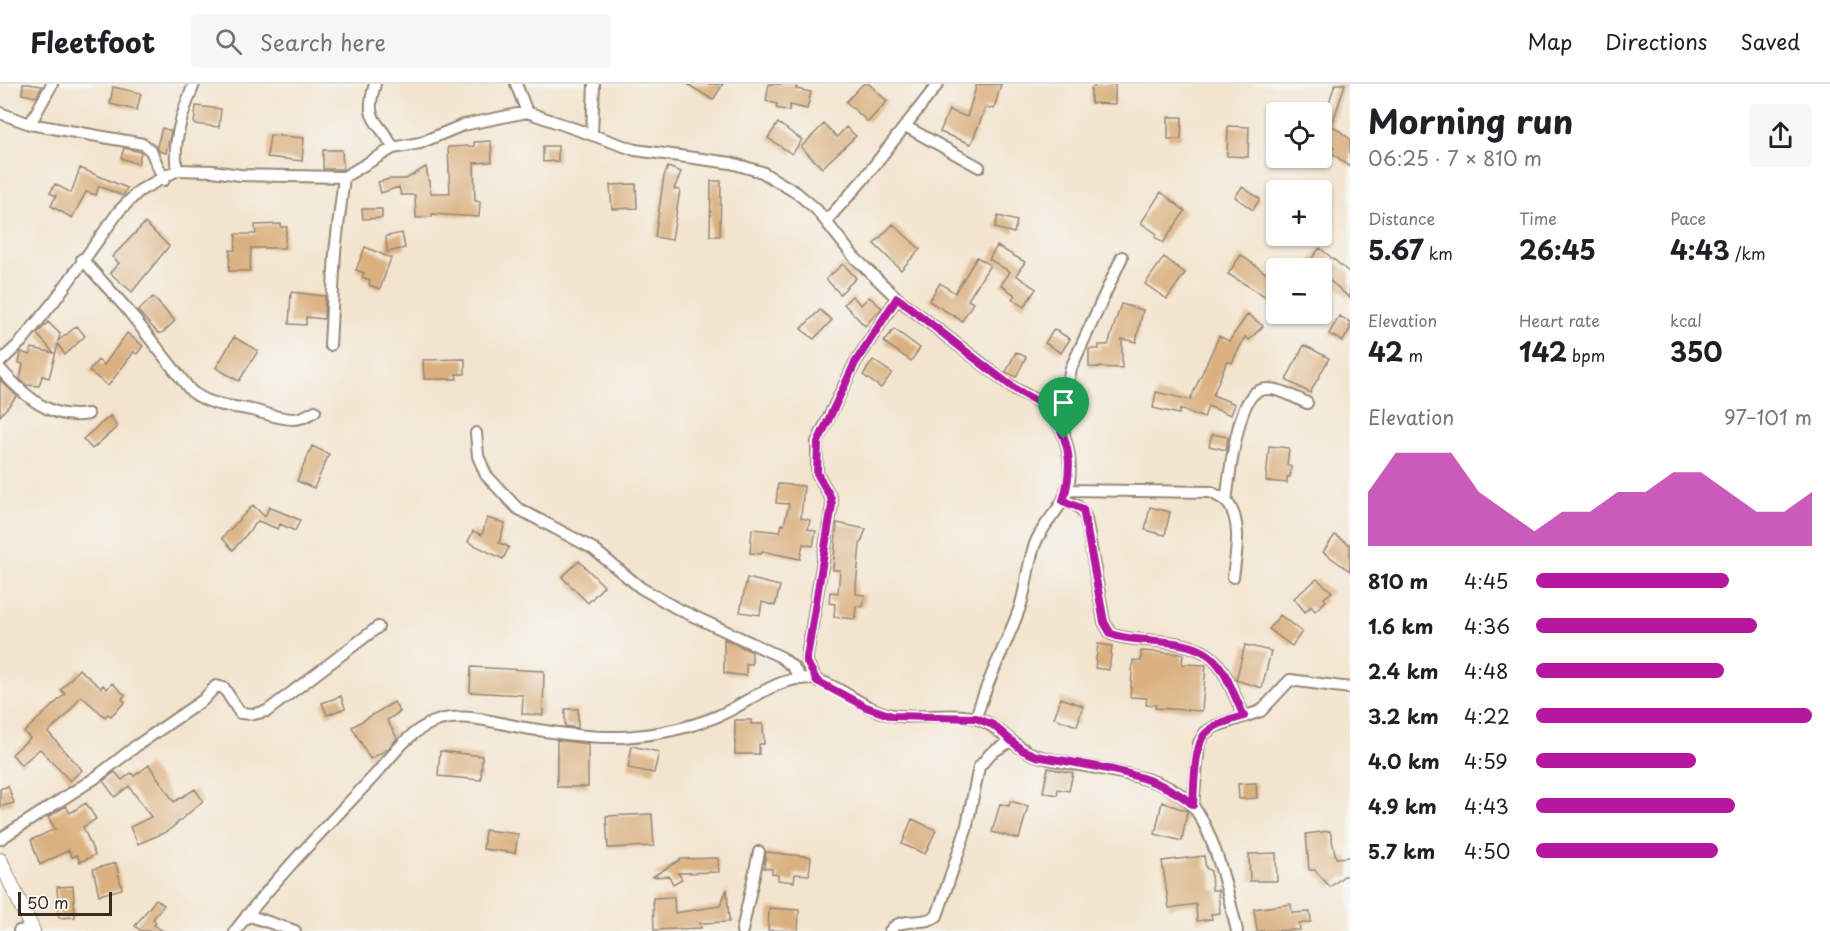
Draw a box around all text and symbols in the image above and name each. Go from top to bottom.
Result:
search box [191,14,611,68]
text: Fleetfoot [30,20,155,63]
icon: search [212,25,245,58]
text: Search here [260,25,386,58]
text: Map [1527,25,1572,57]
text: Directions [1605,25,1707,57]
text: Saved [1740,25,1800,57]
text: Morning run [1368,95,1573,145]
map controls [1266,102,1332,324]
button: locate [1266,102,1332,168]
button: share [1749,104,1812,167]
text: 06:25 · 7 × 810 m [1368,143,1542,173]
button: + [1266,180,1332,246]
text: Distance [1368,206,1435,230]
text: Time [1519,206,1557,230]
text: Pace [1670,206,1706,230]
text: 5.67 [1368,230,1424,269]
text: 26:45 [1519,230,1596,269]
text: 4:43 [1670,230,1730,269]
text: km [1424,241,1453,265]
text: /km [1730,241,1766,265]
button: − [1266,258,1332,324]
text: Elevation [1368,308,1437,332]
text: Heart rate [1519,308,1600,332]
text: kcal [1670,308,1702,332]
text: 42 [1368,332,1403,371]
text: 142 [1519,332,1567,371]
text: 350 [1670,332,1723,371]
text: m [1403,343,1423,367]
text: bpm [1567,343,1605,367]
pin [1038,377,1089,439]
icon: arrive [1047,386,1080,419]
text: Elevation [1368,402,1454,432]
text: 97–101 m [1724,402,1812,432]
text: 810 m [1368,566,1428,596]
text: 4:45 [1464,566,1508,596]
text: 1.6 km [1368,611,1433,641]
text: 4:36 [1464,611,1510,641]
text: 2.4 km [1368,656,1438,686]
text: 4:48 [1464,656,1508,686]
text: 3.2 km [1368,701,1439,731]
text: 4:22 [1464,701,1510,731]
text: 4.0 km [1368,746,1440,776]
text: 4:59 [1464,746,1508,776]
text: 4.9 km [1368,791,1437,821]
text: 4:43 [1464,791,1509,821]
text: 5.7 km [1368,836,1435,866]
text: 4:50 [1464,836,1510,866]
scale bar [18,889,112,916]
text: 50 m [27,890,68,914]

